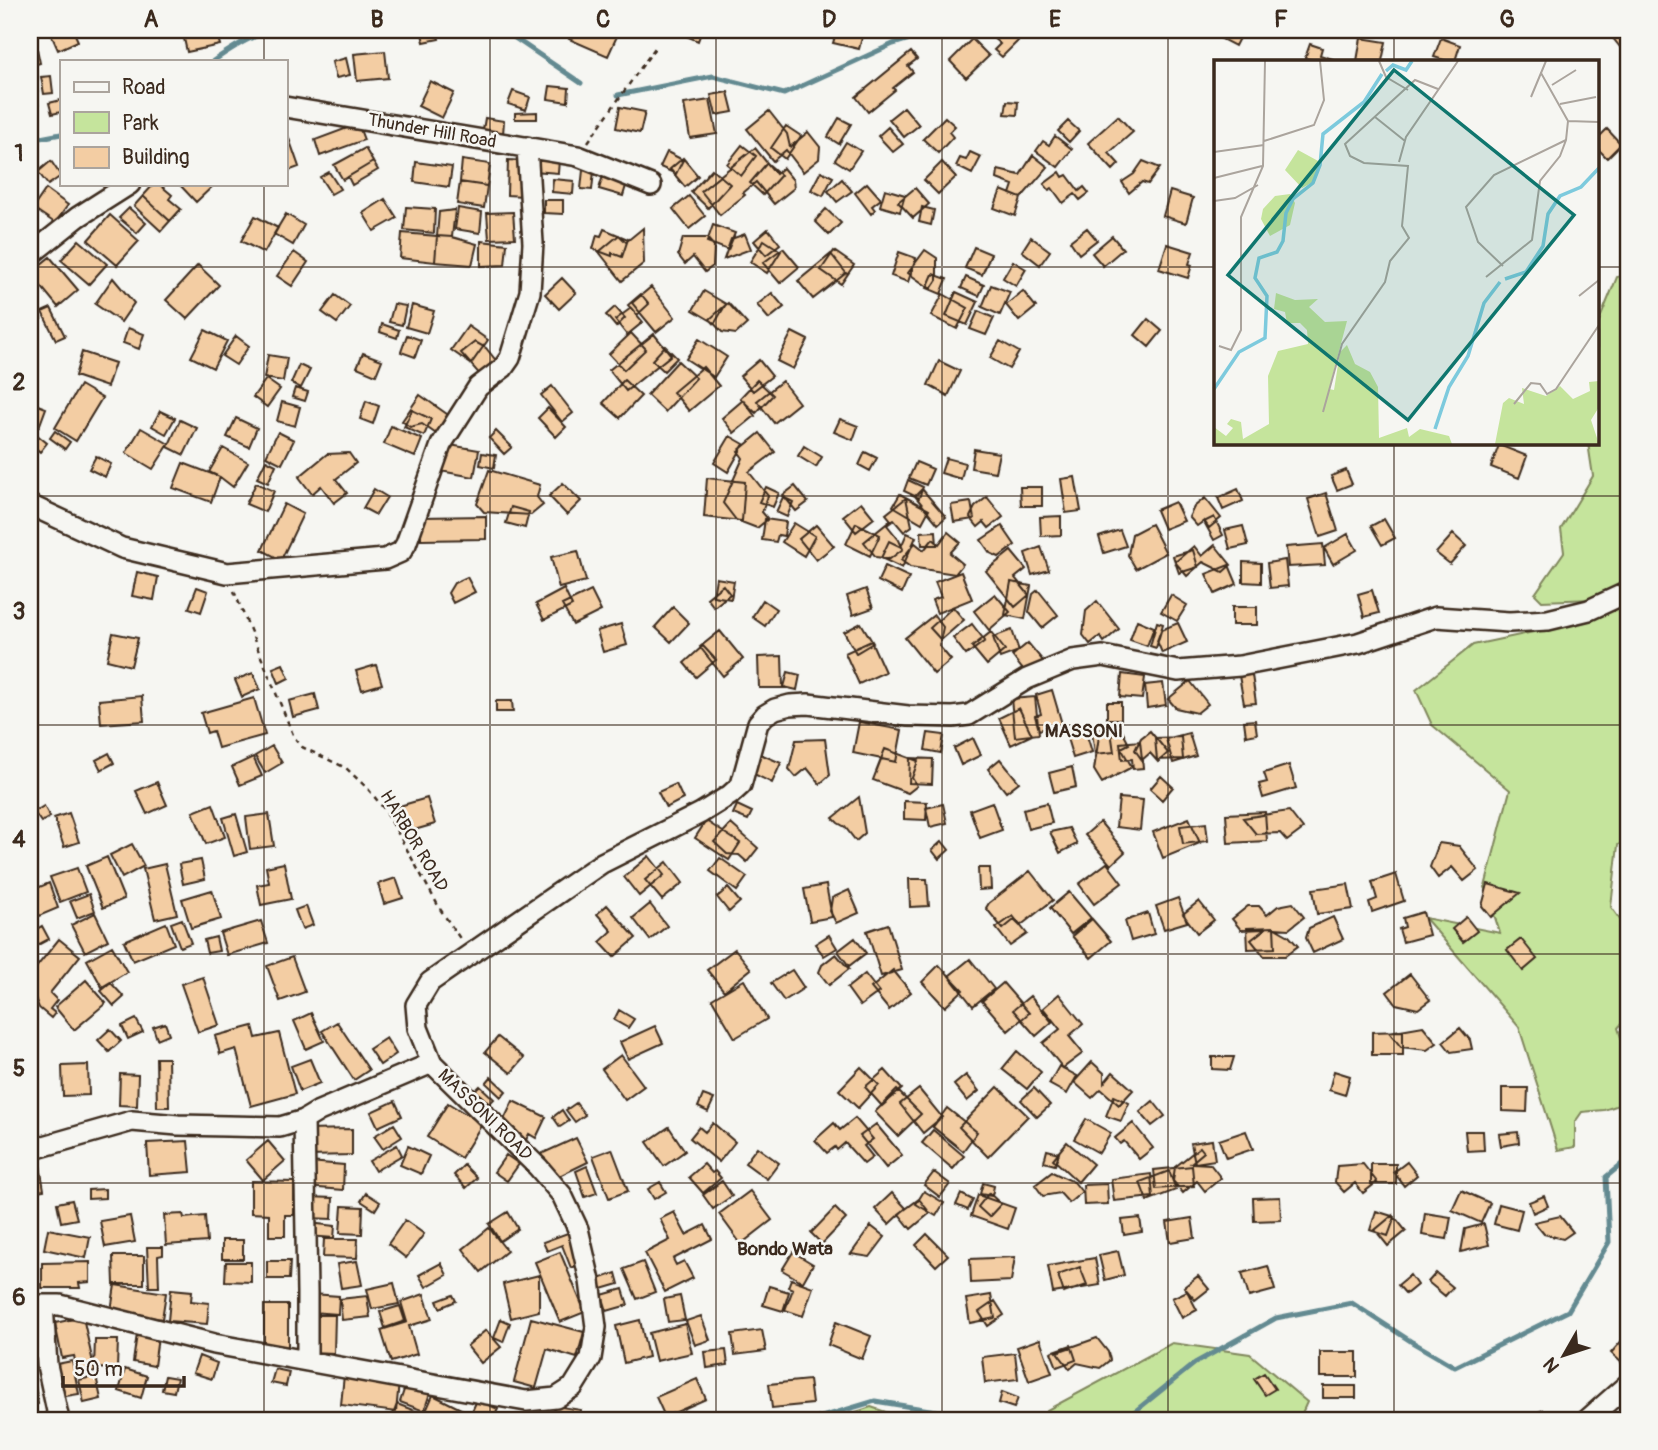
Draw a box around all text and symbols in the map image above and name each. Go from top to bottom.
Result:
text: A [144,5,159,34]
text: B [370,5,384,34]
text: C [596,5,610,34]
text: D [822,5,836,34]
text: E [1049,5,1061,34]
text: F [1274,5,1288,34]
text: G [1499,5,1515,34]
legend [60,60,287,186]
inset map [1214,60,1598,444]
text: Road [122,74,166,101]
street label: Thunder Hill Road [366,108,498,154]
text: Park [122,110,159,137]
text: 1 [15,139,24,168]
text: Building [122,144,189,171]
text: 2 [13,368,26,397]
text: 3 [13,597,25,626]
district label: MASSONI [1045,719,1123,743]
street label: HARBOR ROAD [375,786,453,896]
text: 4 [12,825,26,854]
text: 5 [13,1054,25,1083]
street label: MASSONI ROAD [433,1064,537,1166]
district label: Bondo Wata [737,1237,833,1261]
text: 6 [12,1283,26,1312]
north arrow [1528,1320,1598,1390]
scale bar [63,1345,184,1389]
text: N [1538,1352,1565,1378]
text: 50 m [74,1356,123,1383]

